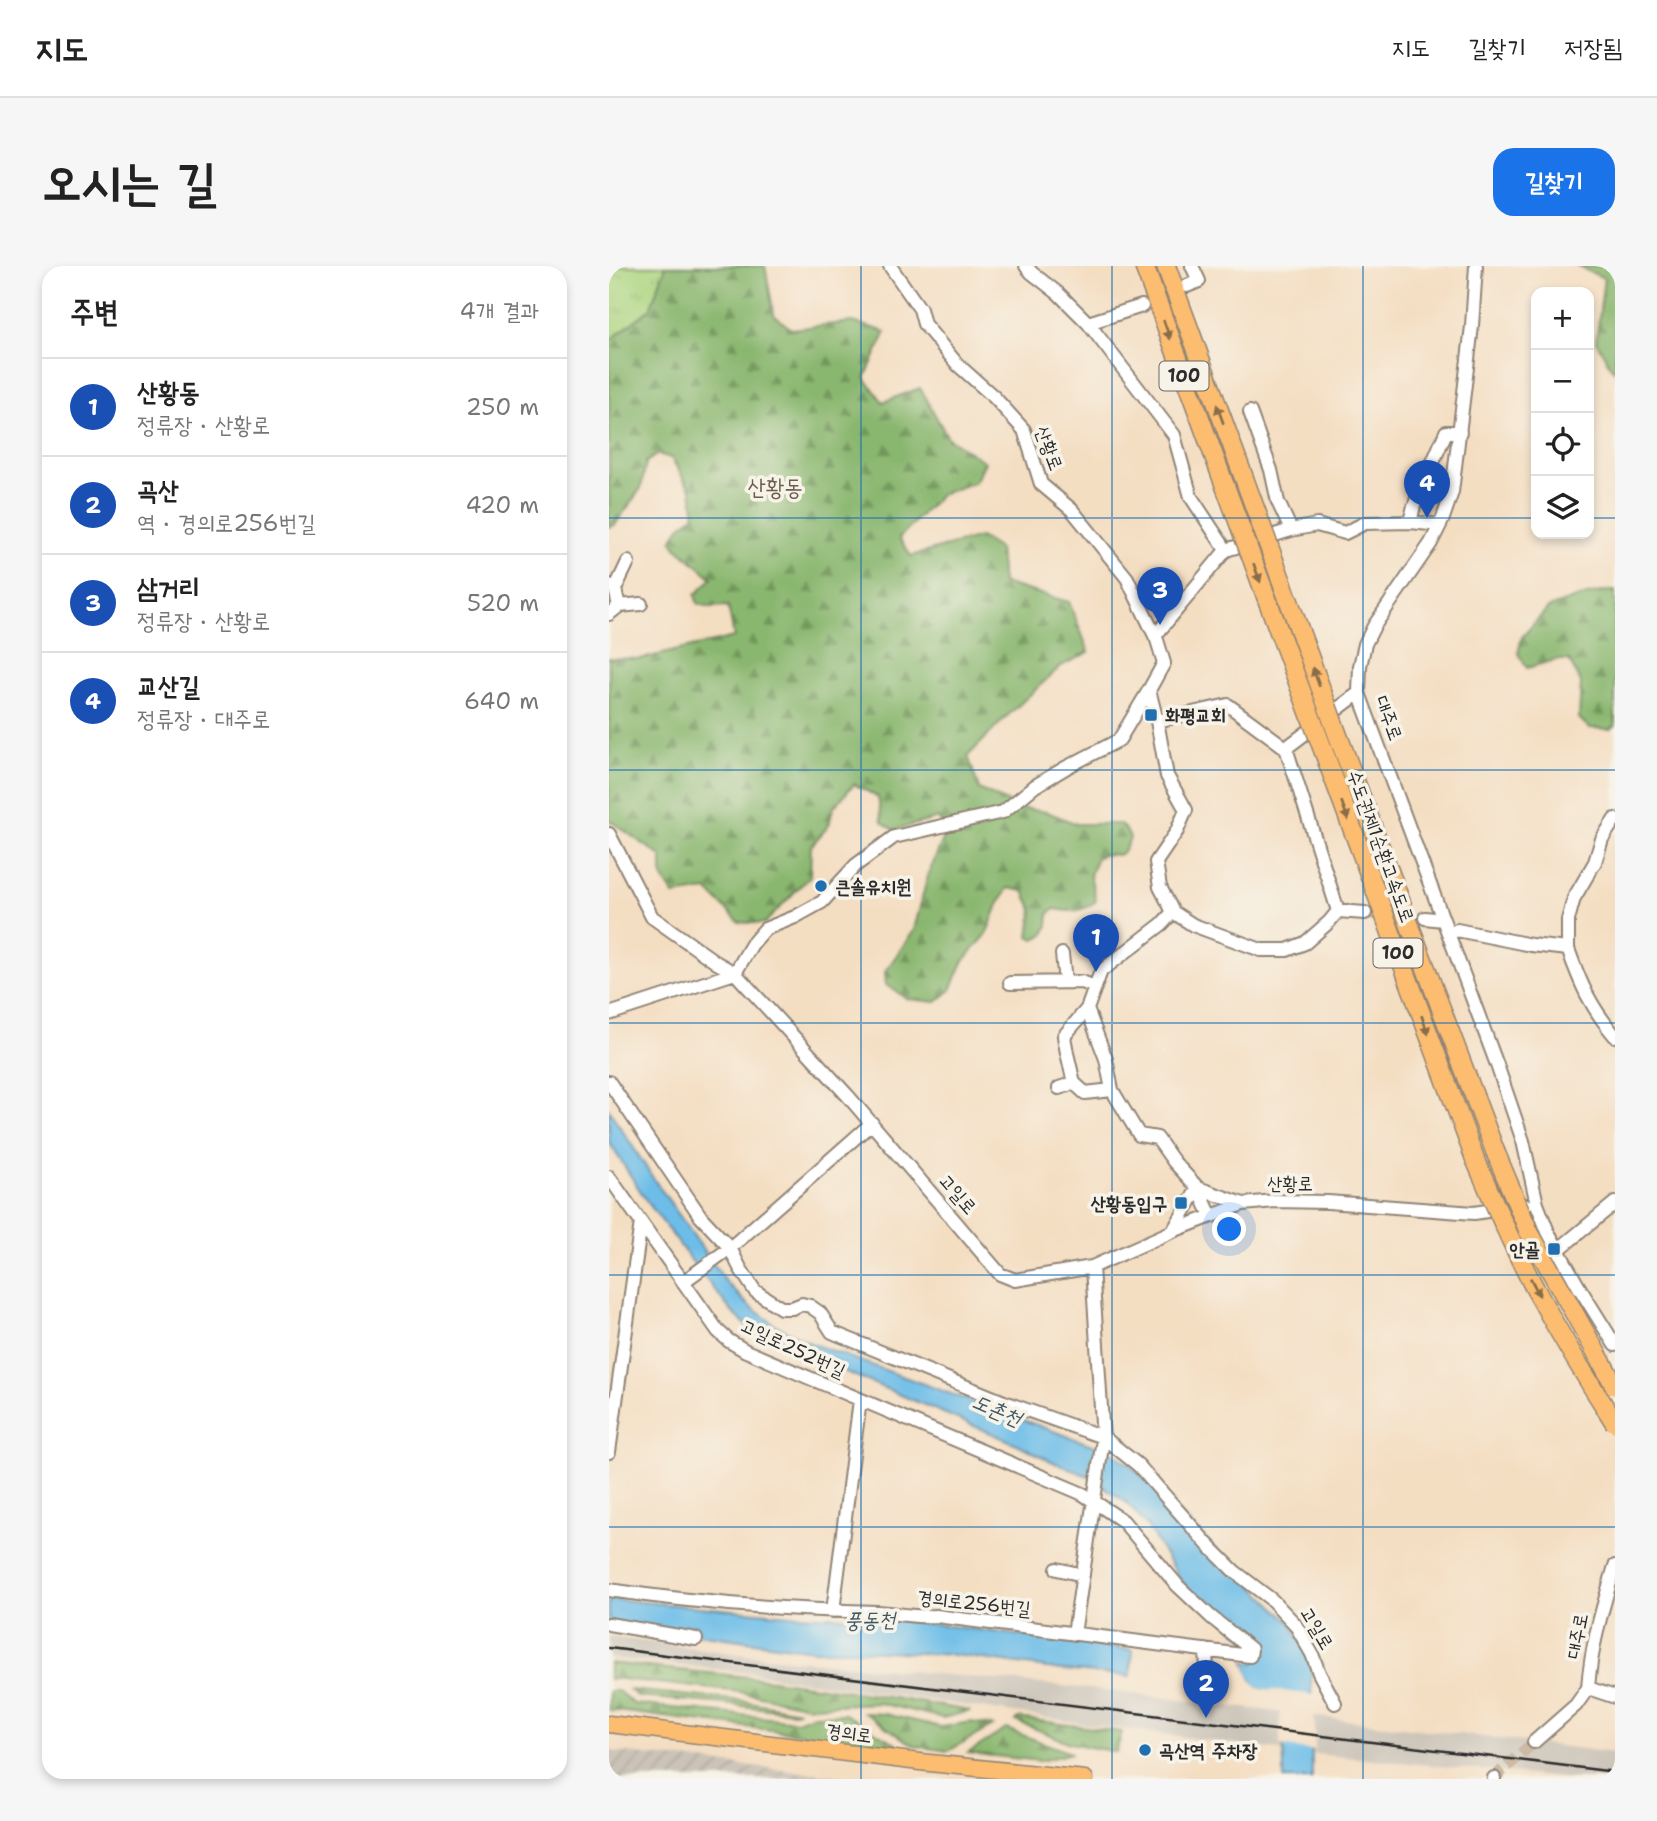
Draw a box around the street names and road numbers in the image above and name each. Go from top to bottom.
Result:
road number: 100 [1159,362,1209,390]
street label: 산황로 [1029,422,1069,474]
street label: 대주로 [1369,692,1409,744]
street label: 수도권제1순환고속도로 [1342,766,1420,926]
road number: 100 [1373,938,1423,968]
street label: 고일로 [934,1168,982,1220]
street label: 산황로 [1267,1171,1313,1196]
street label: 고일로252번길 [736,1313,850,1383]
street label: 경의로256번길 [916,1585,1032,1621]
street label: 고일로 [1294,1602,1340,1654]
street label: 대주로 [1560,1611,1594,1661]
street label: 경의로 [825,1718,873,1748]

